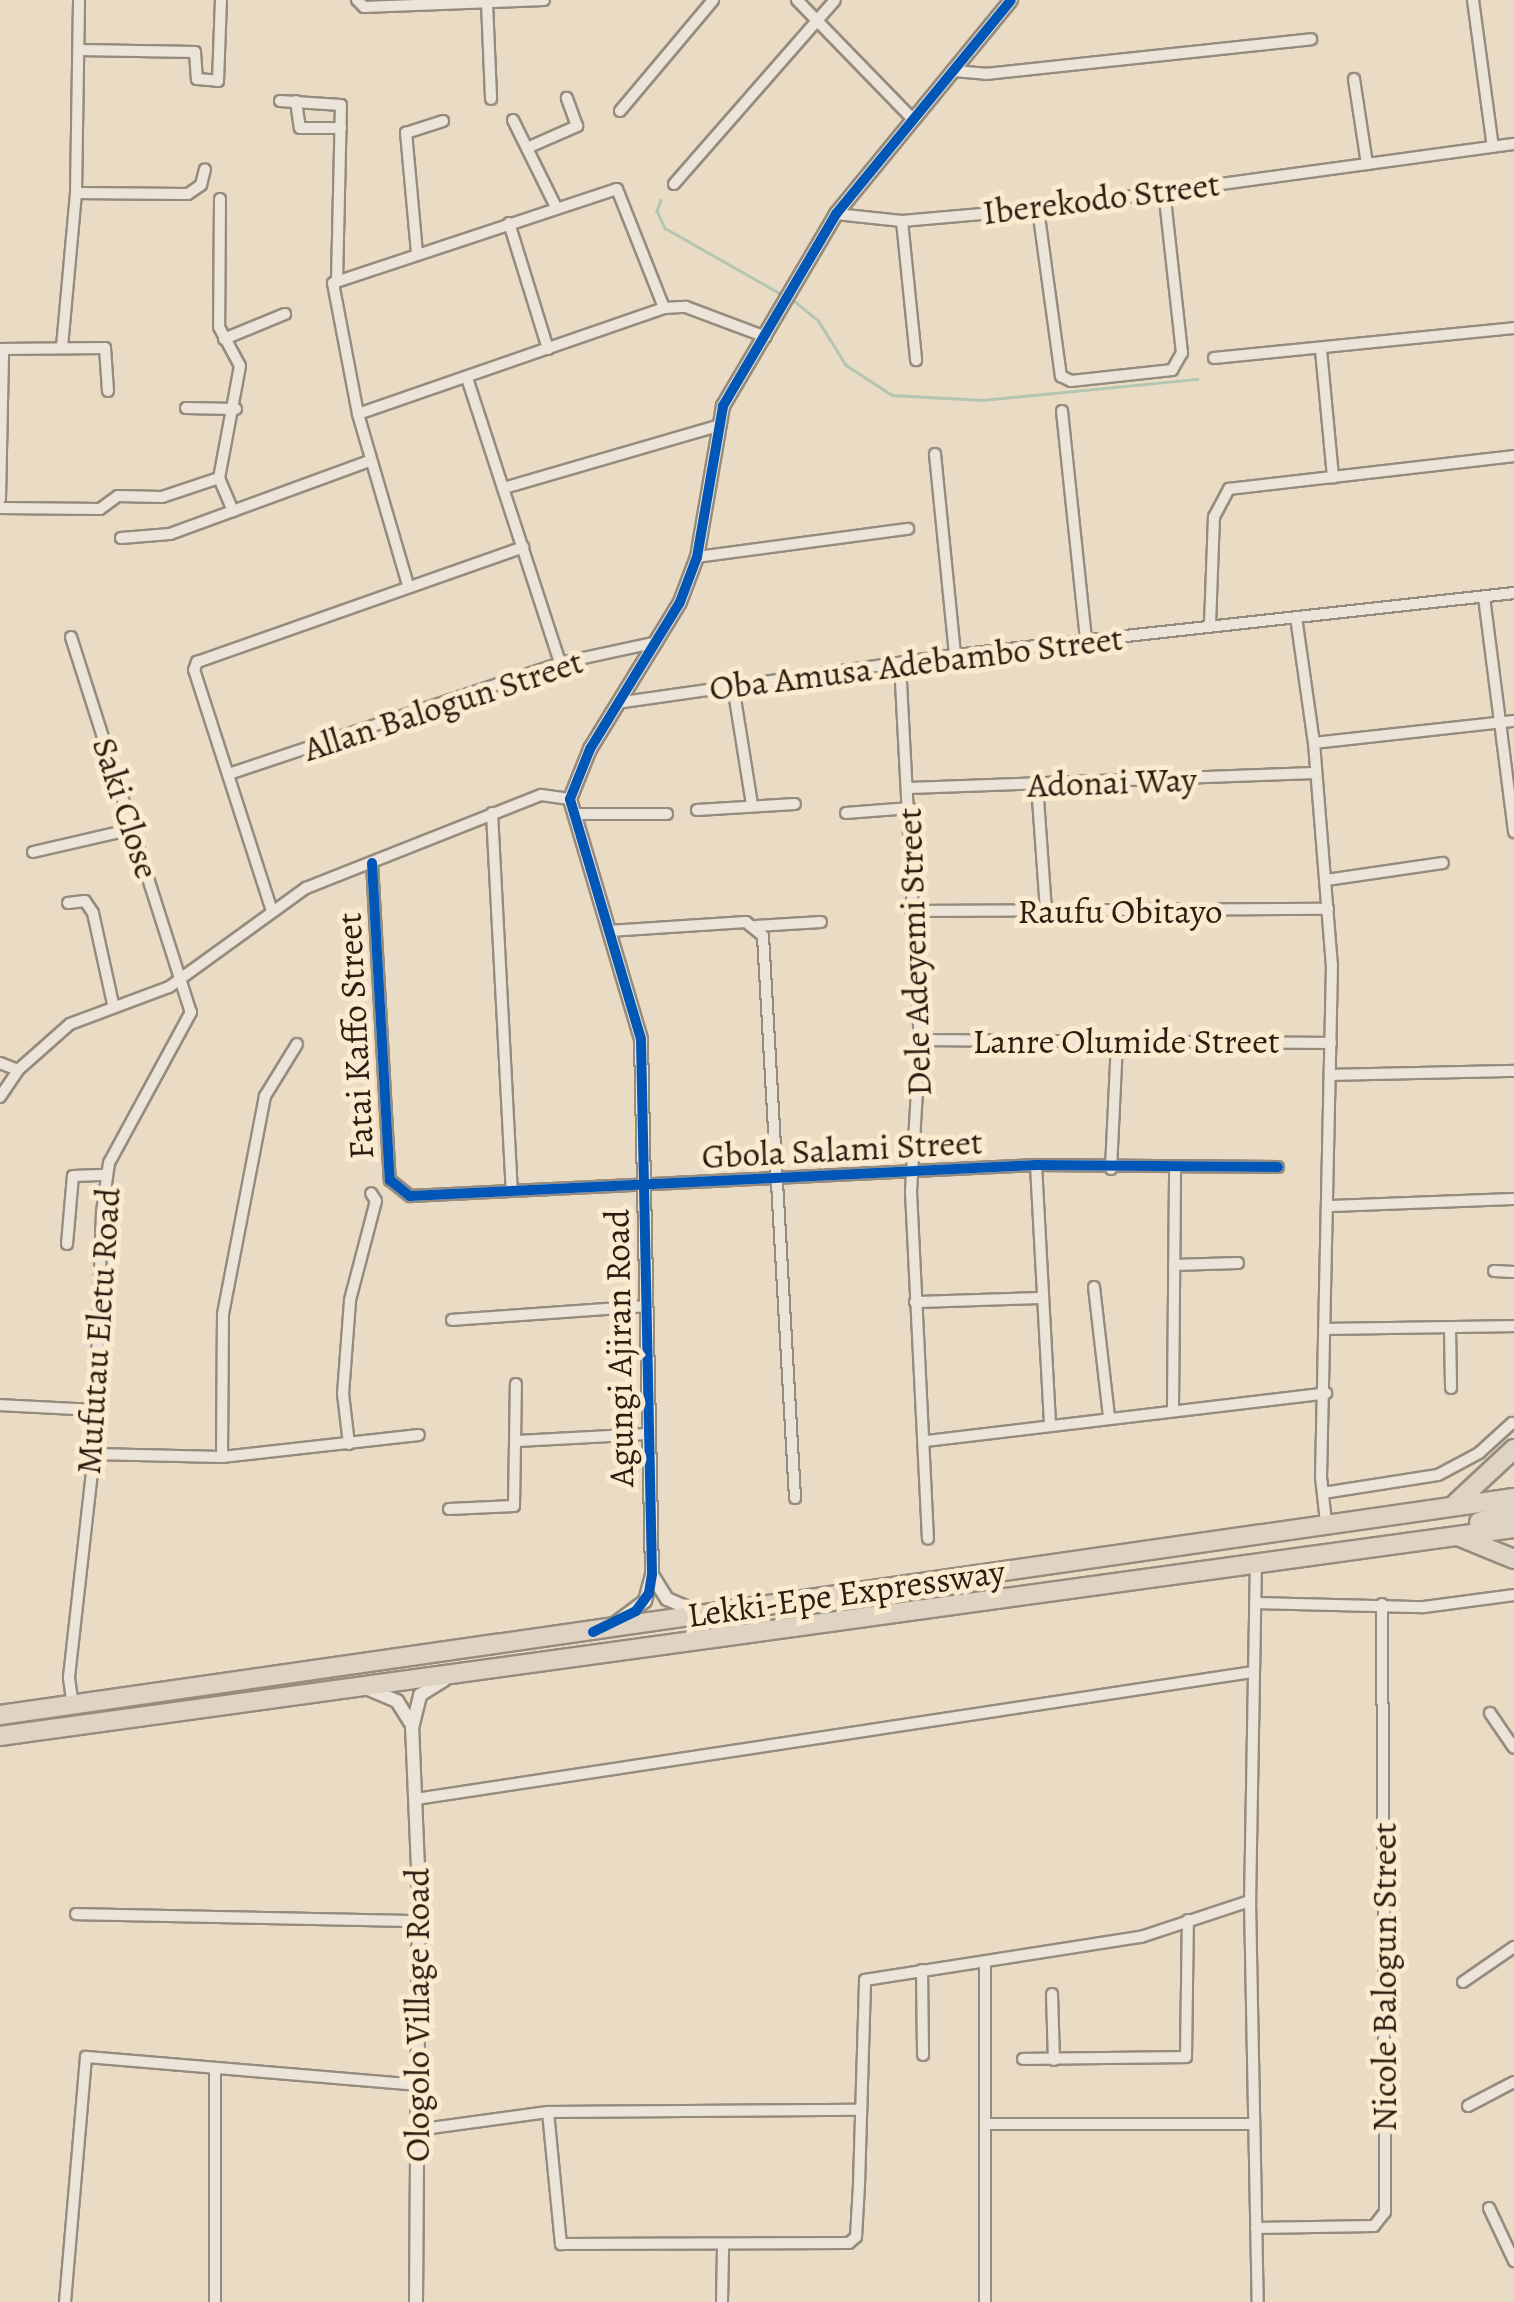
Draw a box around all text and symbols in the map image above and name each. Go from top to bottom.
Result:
street label: Iberekodo Street [980,163,1222,233]
street label: Oba Amusa Adebambo Street [707,617,1125,709]
street label: Allan Balogun Street [298,640,588,770]
street label: Saki Close [83,732,169,884]
street label: Adonai Way [1027,758,1197,806]
street label: Dele Adeyemi Street [888,807,940,1097]
street label: Raufu Obitayo [1018,890,1222,932]
street label: Fatai Kaffo Street [328,911,382,1161]
street label: Lanre Olumide Street [972,1020,1280,1062]
street label: Gbola Salami Street [701,1121,983,1177]
street label: Mufutau Eletu Road [67,1186,129,1476]
street label: Agungi Ajiran Road [596,1209,642,1487]
street label: Lekki-Epe Expressway [685,1550,1007,1636]
street label: Nicole Balogun Street [1363,1822,1405,2132]
street label: Ologolo Village Road [396,1868,438,2162]

